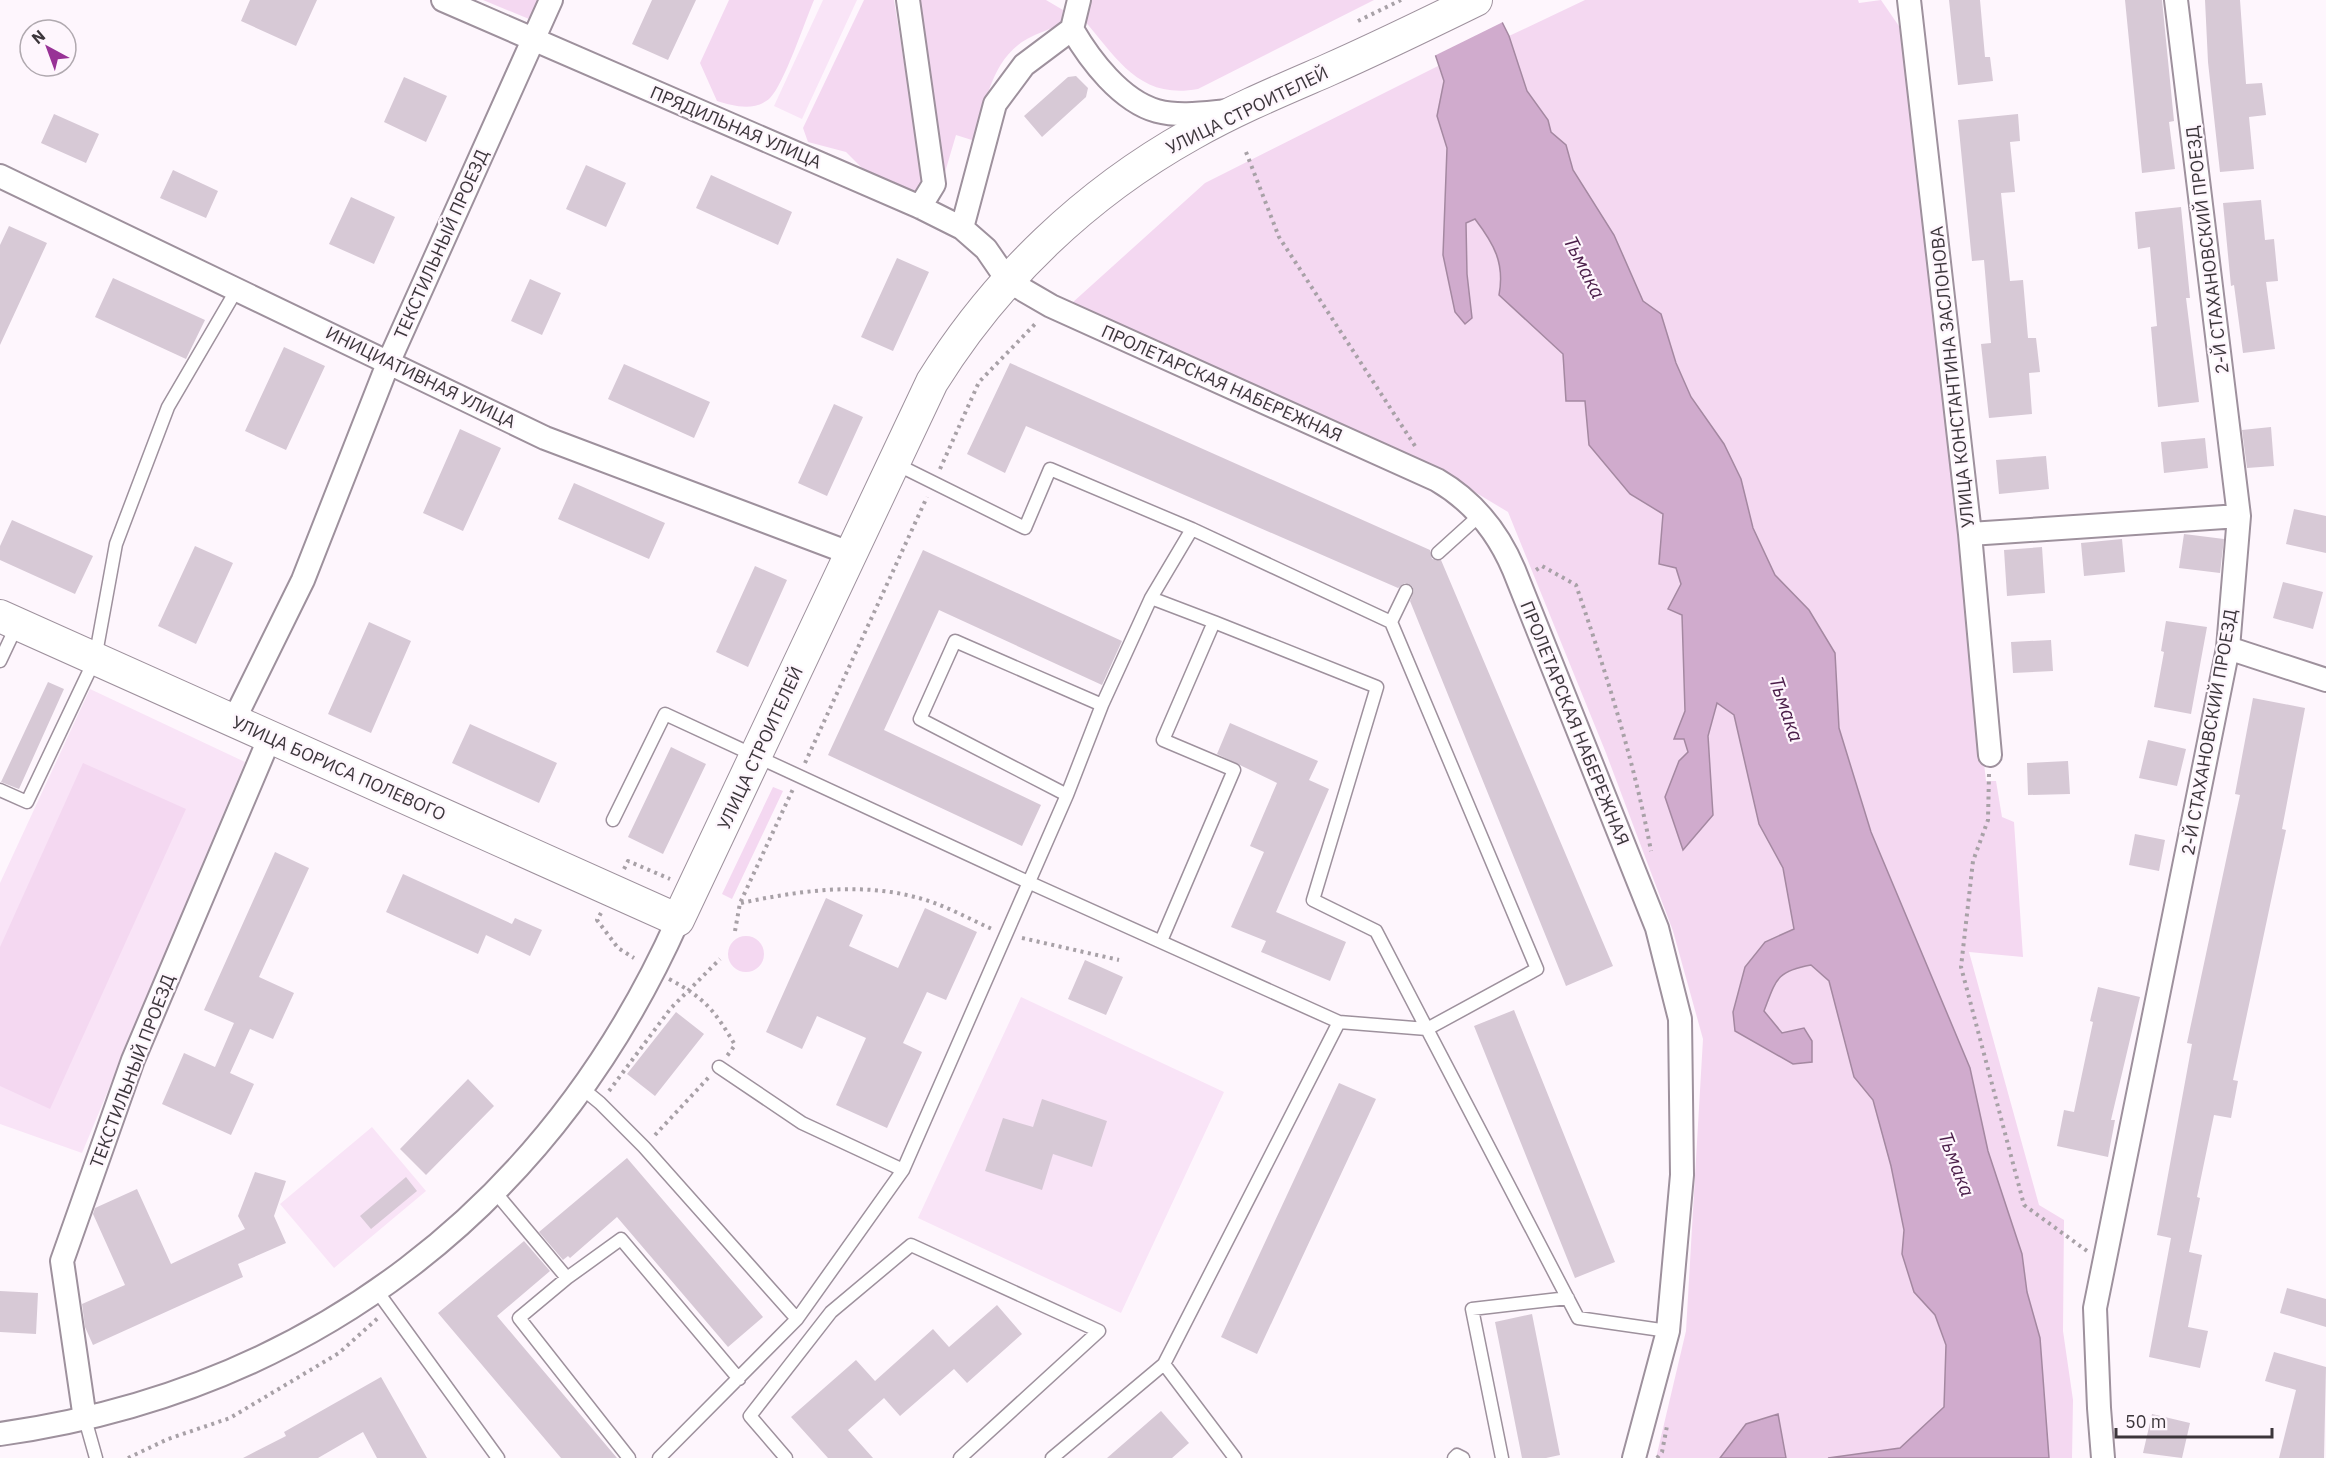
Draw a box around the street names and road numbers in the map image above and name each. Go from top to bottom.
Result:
street label: УЛИЦА СТРОИТЕЛЕЙ [1162,61,1332,159]
street label: ПРЯДИЛЬНАЯ УЛИЦА [647,80,826,174]
street label: 2-Й СТАХАНОВСКИЙ ПРОЕЗД [2180,125,2234,375]
street label: ТЕКСТИЛЬНЫЙ ПРОЕЗД [389,145,493,343]
street label: УЛИЦА КОНСТАНТИНА ЗАСЛОНОВА [1925,225,1979,529]
street label: ПРОЛЕТАРСКАЯ НАБЕРЕЖНАЯ [1098,319,1346,447]
street label: ИНИЦИАТИВНАЯ УЛИЦА [322,321,520,433]
street label: ПРОЛЕТАРСКАЯ НАБЕРЕЖНАЯ [1515,597,1635,849]
street label: 2-Й СТАХАНОВСКИЙ ПРОЕЗД [2176,607,2242,857]
street label: УЛИЦА СТРОИТЕЛЕЙ [712,663,808,833]
street label: УЛИЦА БОРИСА ПОЛЕВОГО [228,710,450,826]
street label: ТЕКСТИЛЬНЫЙ ПРОЕЗД [84,971,180,1171]

